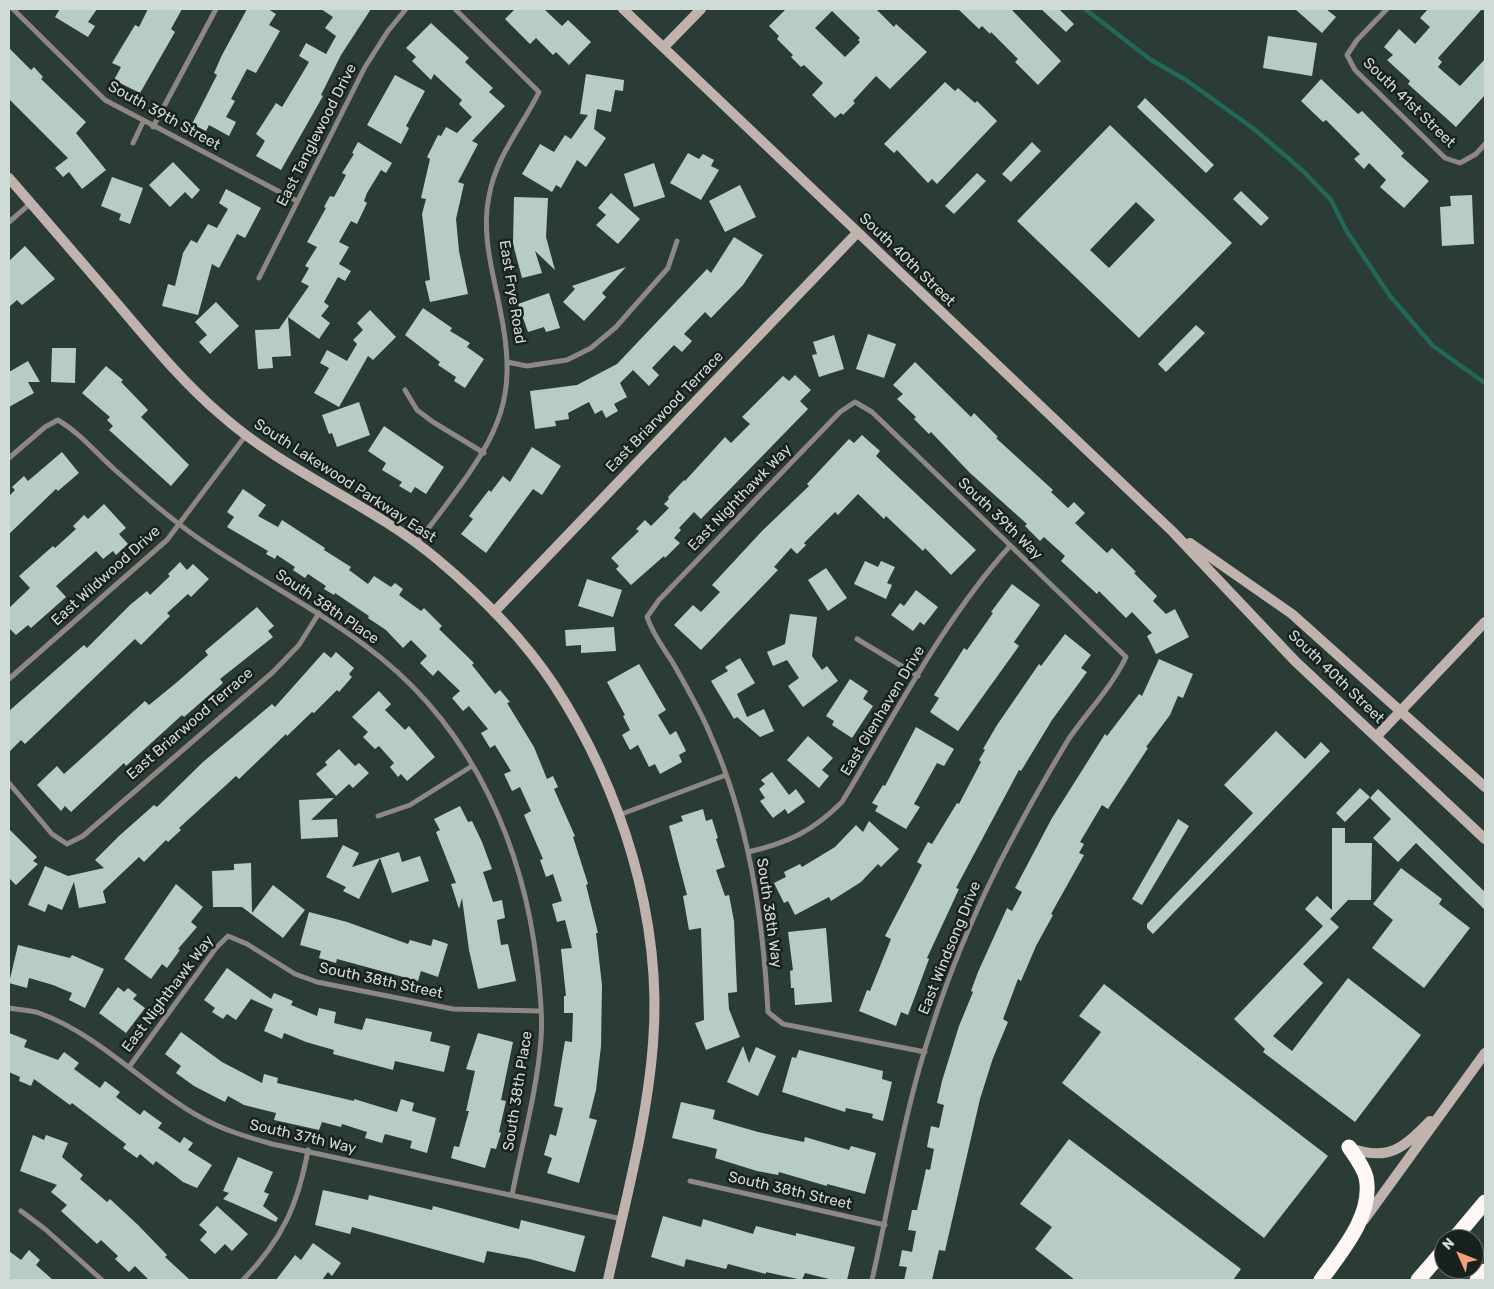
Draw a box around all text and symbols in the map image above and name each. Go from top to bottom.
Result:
street label: South 41st Street [1359,54,1459,152]
street label: East Tanglewood Drive [273,61,361,209]
street label: South 39th Street [105,78,223,154]
street label: South 40th Street [855,210,959,310]
street label: East Frye Road [495,239,529,345]
street label: East Briarwood Terrace [602,348,728,476]
street label: South Lakewood Parkway East [251,415,439,547]
street label: East Nighthawk Way [684,441,796,555]
street label: South 39th Way [954,474,1046,564]
street label: East Wildwood Drive [48,522,164,630]
street label: South 38th Place [272,566,382,648]
street label: South 40th Street [1284,627,1388,727]
street label: East Glenhaven Drive [837,643,929,779]
street label: East Briarwood Terrace [123,664,257,784]
street label: South 38th Way [752,857,786,969]
street label: East Windsong Drive [915,879,985,1017]
street label: East Nighthawk Way [118,932,218,1056]
street label: South 38th Street [317,959,445,1003]
street label: South 38th Place [500,1030,536,1152]
street label: South 37th Way [248,1116,358,1158]
street label: South 38th Street [726,1168,854,1214]
north arrow [1434,1229,1484,1279]
text: N [1439,1234,1458,1253]

